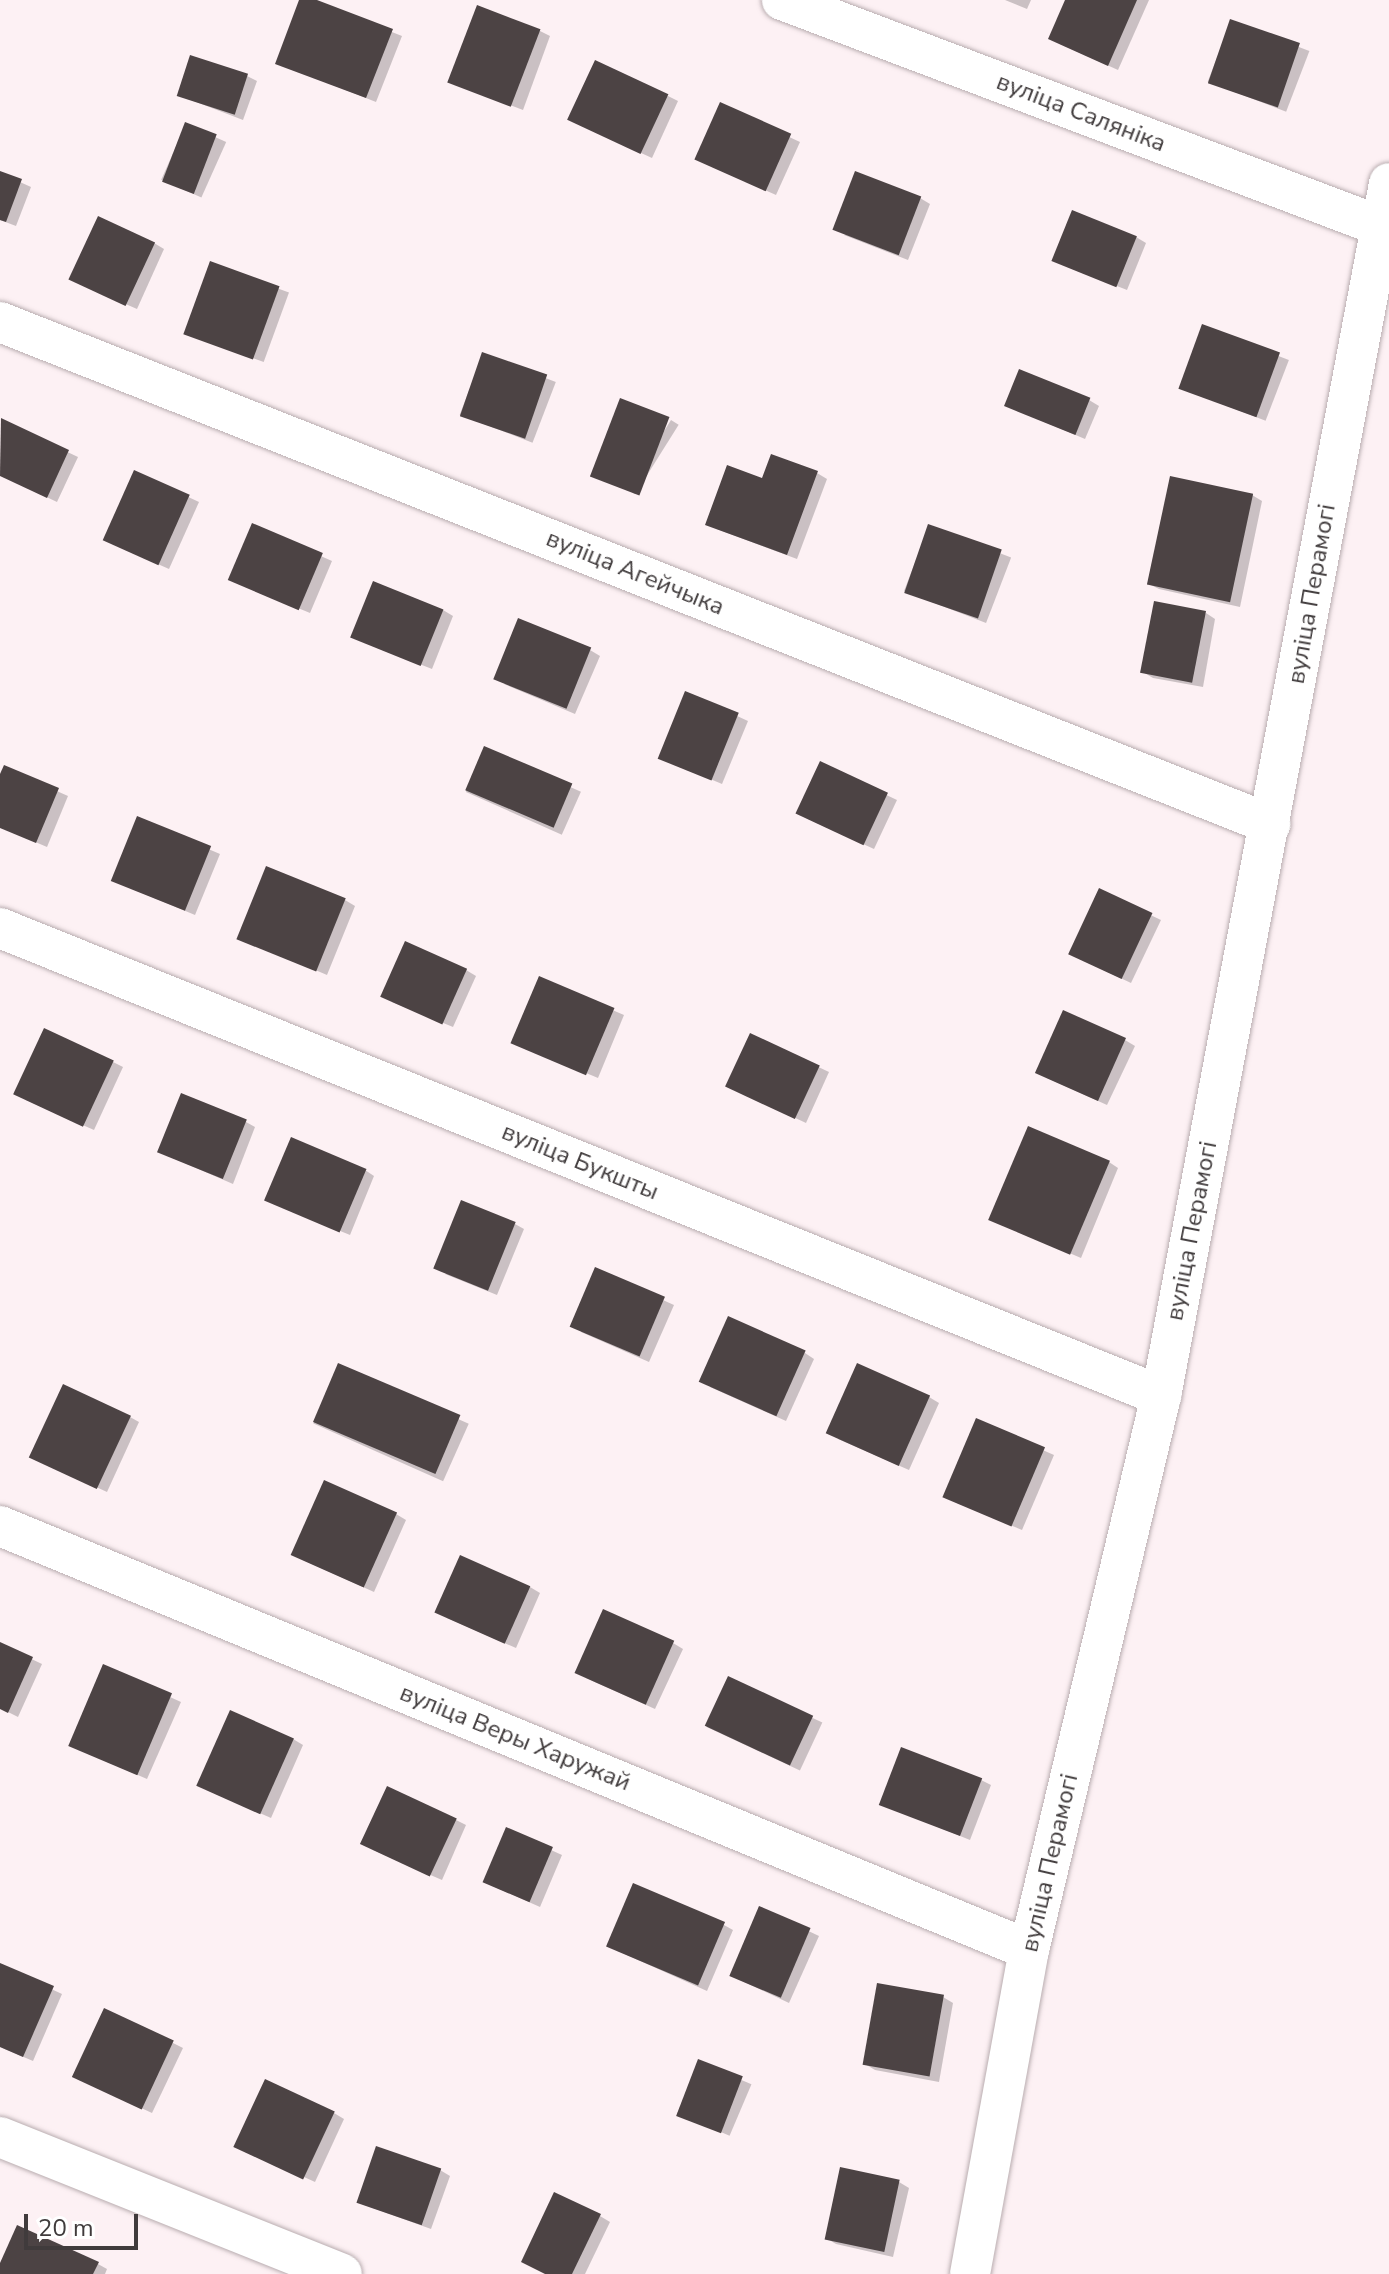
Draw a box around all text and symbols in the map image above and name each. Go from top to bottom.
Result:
street label: вуліца Саляніка [992,67,1170,159]
street label: вуліца Перамогі [1282,502,1342,686]
street label: вуліца Агейчыка [542,524,728,622]
street label: вуліца Букшты [497,1117,663,1207]
street label: вуліца Перамогі [1161,1139,1223,1323]
street label: вуліца Веры Харужай [395,1679,635,1797]
street label: вуліца Перамогі [1015,1771,1085,1955]
scale bar [28,2198,142,2248]
text: 20 m [38,2212,94,2244]

